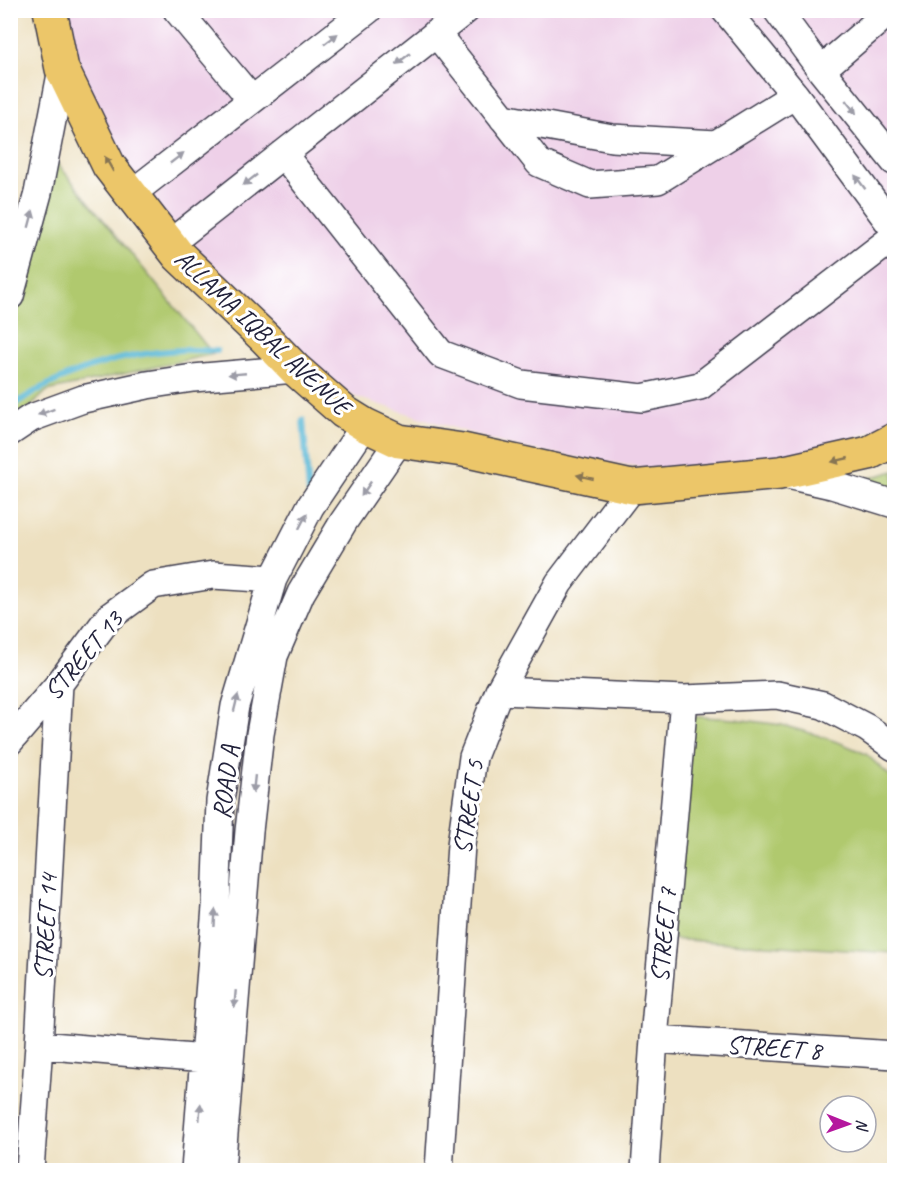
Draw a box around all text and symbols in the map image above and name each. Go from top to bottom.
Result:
one-way arrow [323,33,339,46]
one-way arrow [396,52,411,64]
one-way arrow [844,99,857,115]
one-way arrow [169,153,184,165]
one-way arrow [104,155,114,172]
one-way arrow [243,173,258,185]
one-way arrow [854,174,866,189]
one-way arrow [27,210,36,228]
street label: ALLAMA IQBAL AVENUE [168,242,360,425]
one-way arrow [227,370,246,379]
one-way arrow [37,408,55,418]
one-way arrow [831,455,849,465]
one-way arrow [576,472,595,481]
one-way arrow [361,481,372,497]
one-way arrow [298,512,308,529]
street label: STREET 13 [37,602,132,707]
one-way arrow [232,694,242,712]
street label: ROAD A [205,742,246,821]
street label: STREET 5 [446,757,492,856]
one-way arrow [249,775,259,794]
street label: STREET 14 [26,871,65,981]
street label: STREET 7 [643,885,684,984]
one-way arrow [211,908,220,927]
one-way arrow [230,990,240,1009]
street label: STREET 8 [726,1028,825,1067]
north arrow [818,1094,878,1154]
one-way arrow [195,1103,205,1122]
text: N [852,1119,872,1132]

